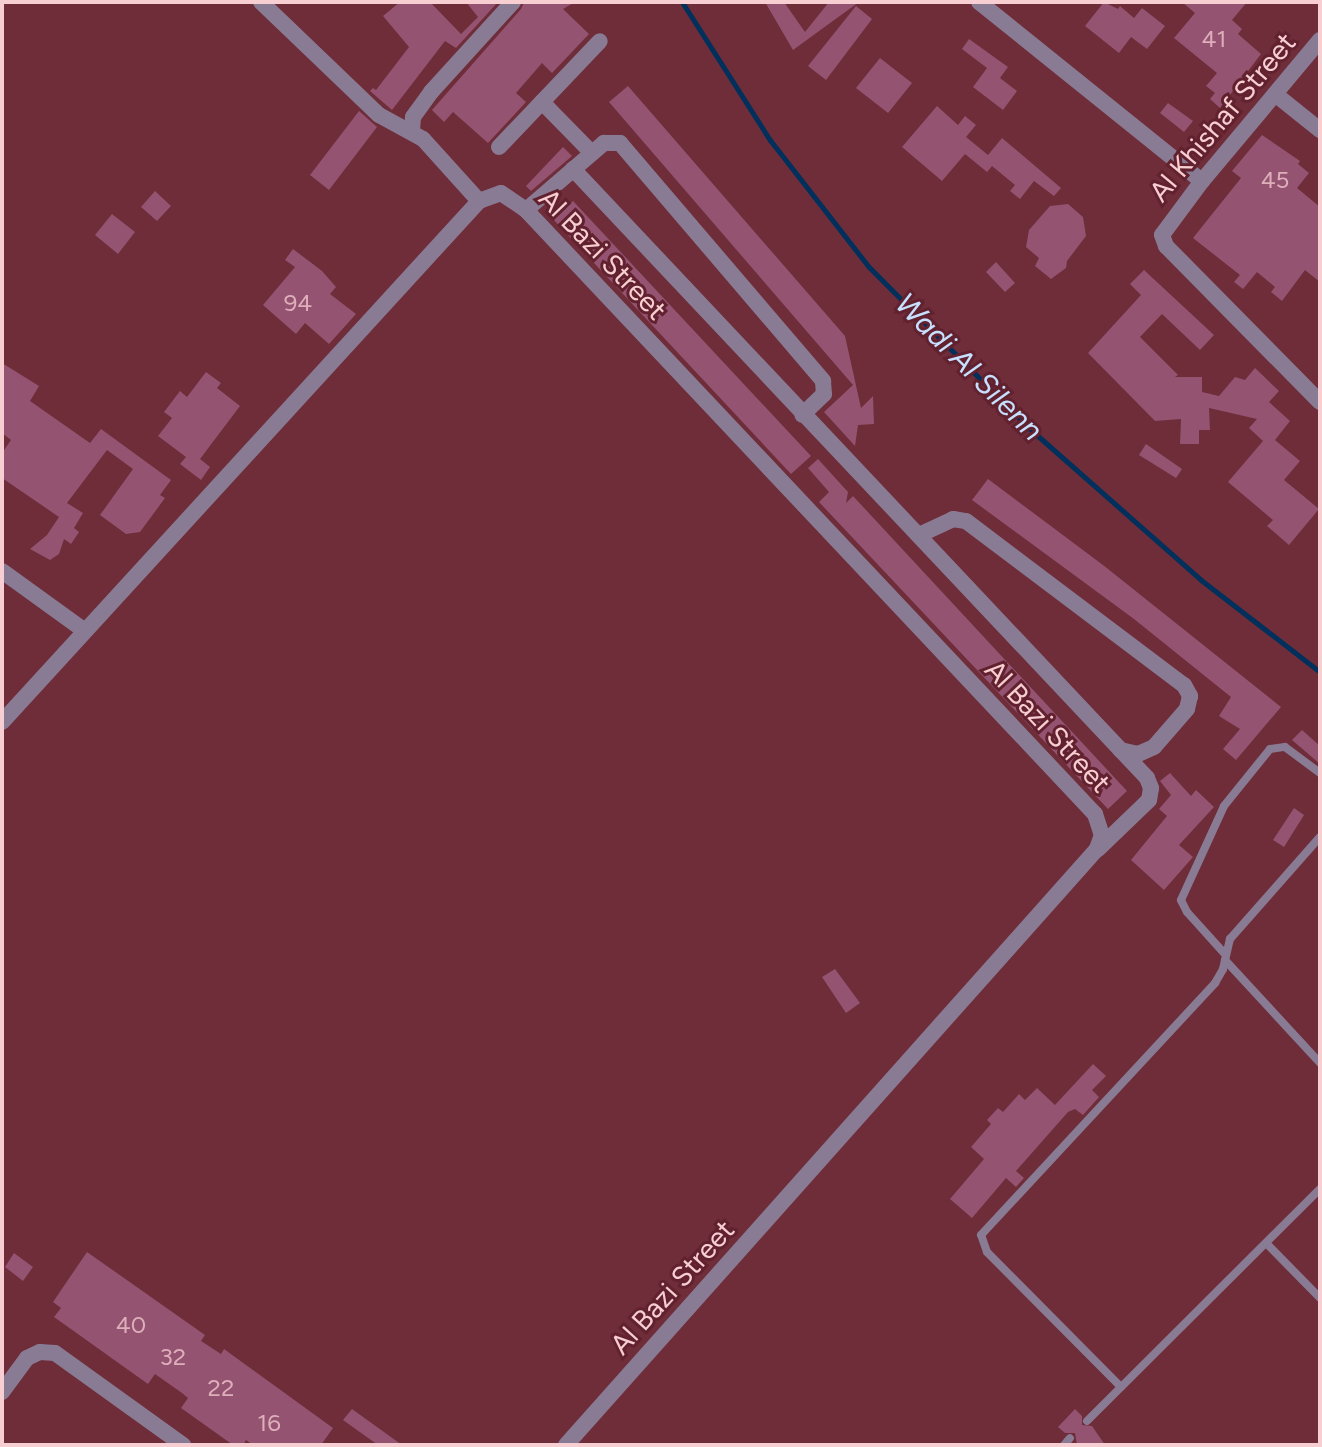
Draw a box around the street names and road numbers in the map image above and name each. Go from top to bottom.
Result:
street label: Al Khishaf Street [1142,26,1302,208]
street label: Al Bazi Street [532,182,674,326]
street label: Al Bazi Street [978,653,1118,799]
street label: Al Bazi Street [603,1213,741,1361]

